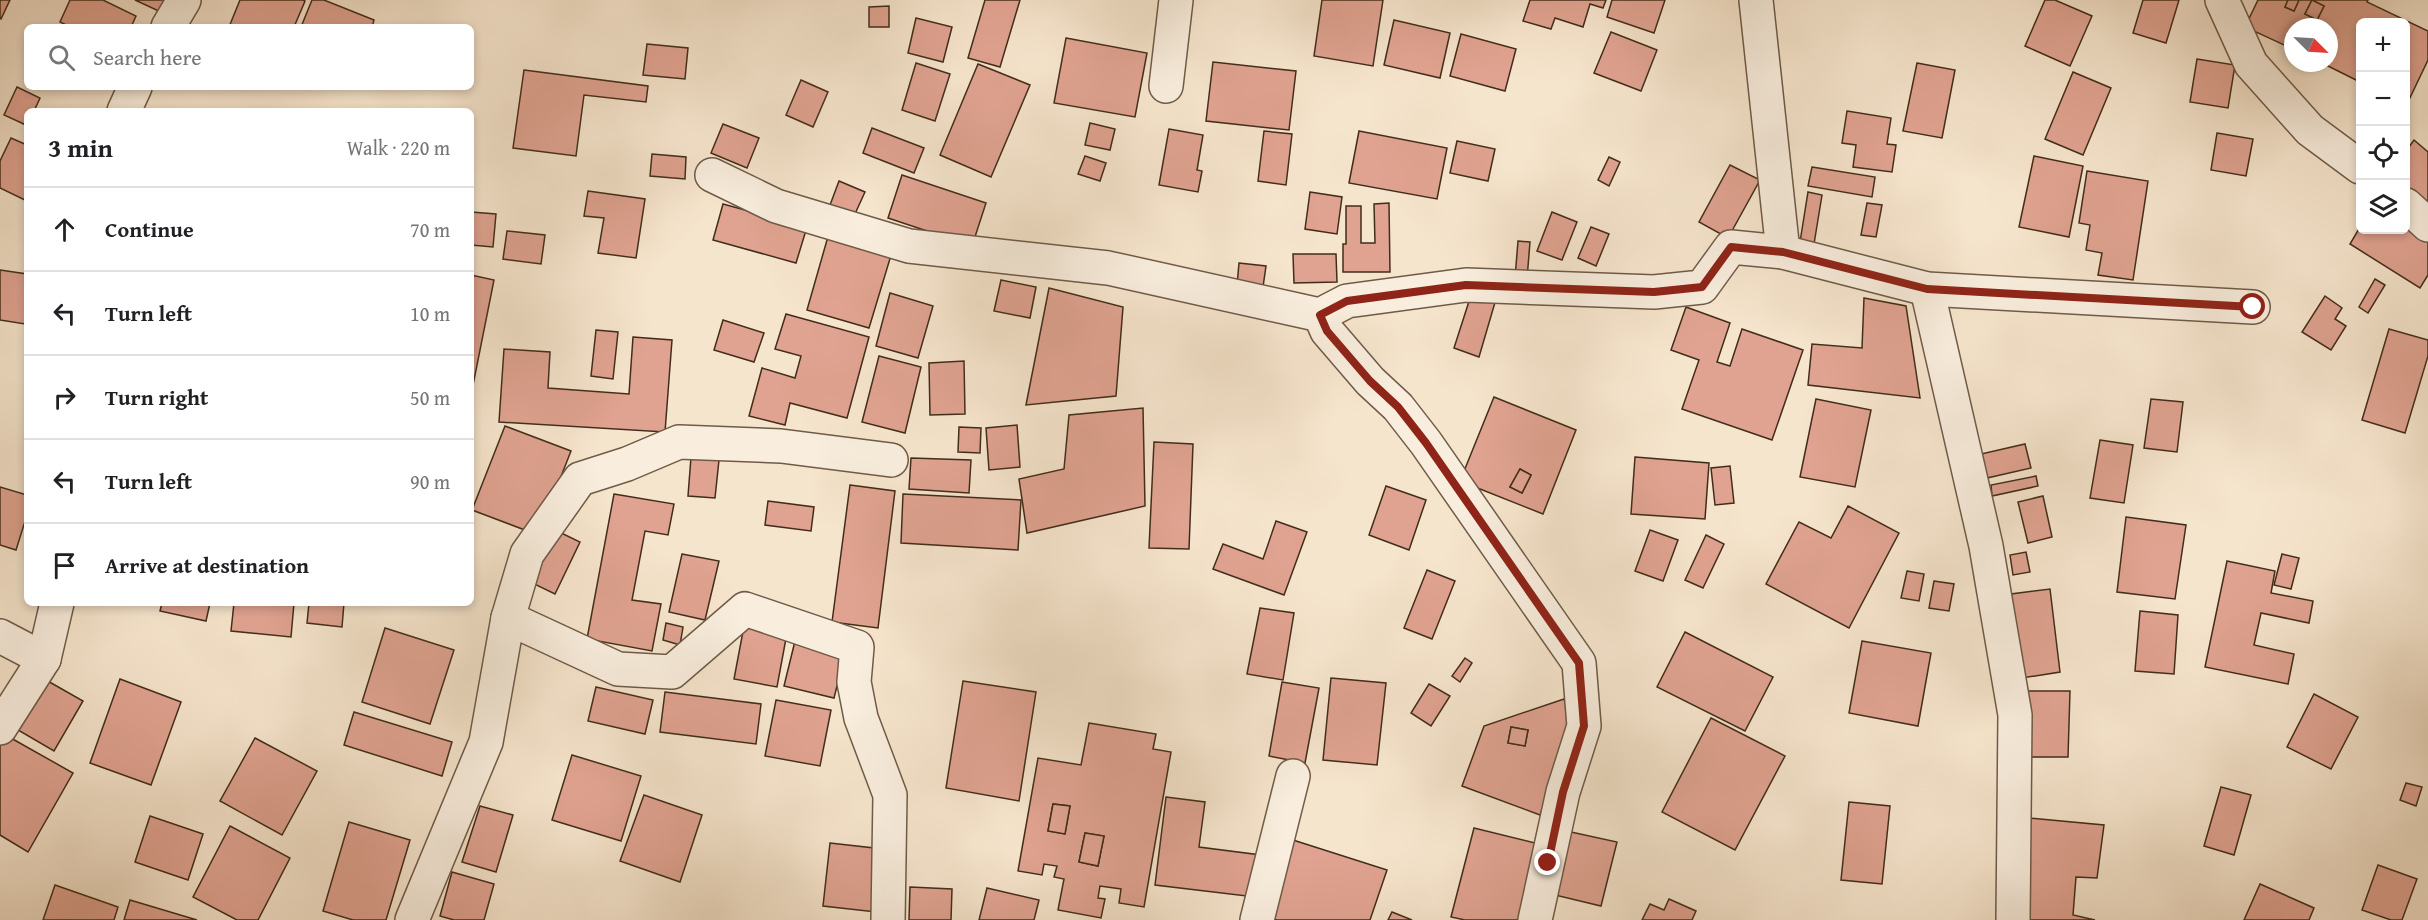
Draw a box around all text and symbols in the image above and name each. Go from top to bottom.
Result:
north arrow [2284,18,2338,72]
map controls [2356,18,2410,234]
button: + [2356,18,2410,72]
search box [24,24,474,90]
icon: search [45,41,78,74]
text: Search here [93,41,202,73]
button: − [2356,72,2410,126]
button: locate [2356,126,2410,180]
text: 3 min [48,128,113,167]
text: Walk · 220 m [347,133,450,162]
button: layers [2356,180,2410,234]
icon: ahead [48,213,81,246]
text: Continue [105,213,194,245]
text: 70 m [410,215,450,244]
route start [2239,293,2265,319]
icon: left [48,297,81,330]
text: Turn left [105,297,192,329]
text: 10 m [410,299,450,328]
icon: right [48,381,81,414]
text: Turn right [105,381,208,413]
text: 50 m [410,383,450,412]
icon: left [48,465,81,498]
text: Turn left [105,465,192,497]
text: 90 m [410,467,450,496]
icon: arrive [48,549,81,582]
text: Arrive at destination [105,549,309,581]
route end [1534,849,1560,875]

